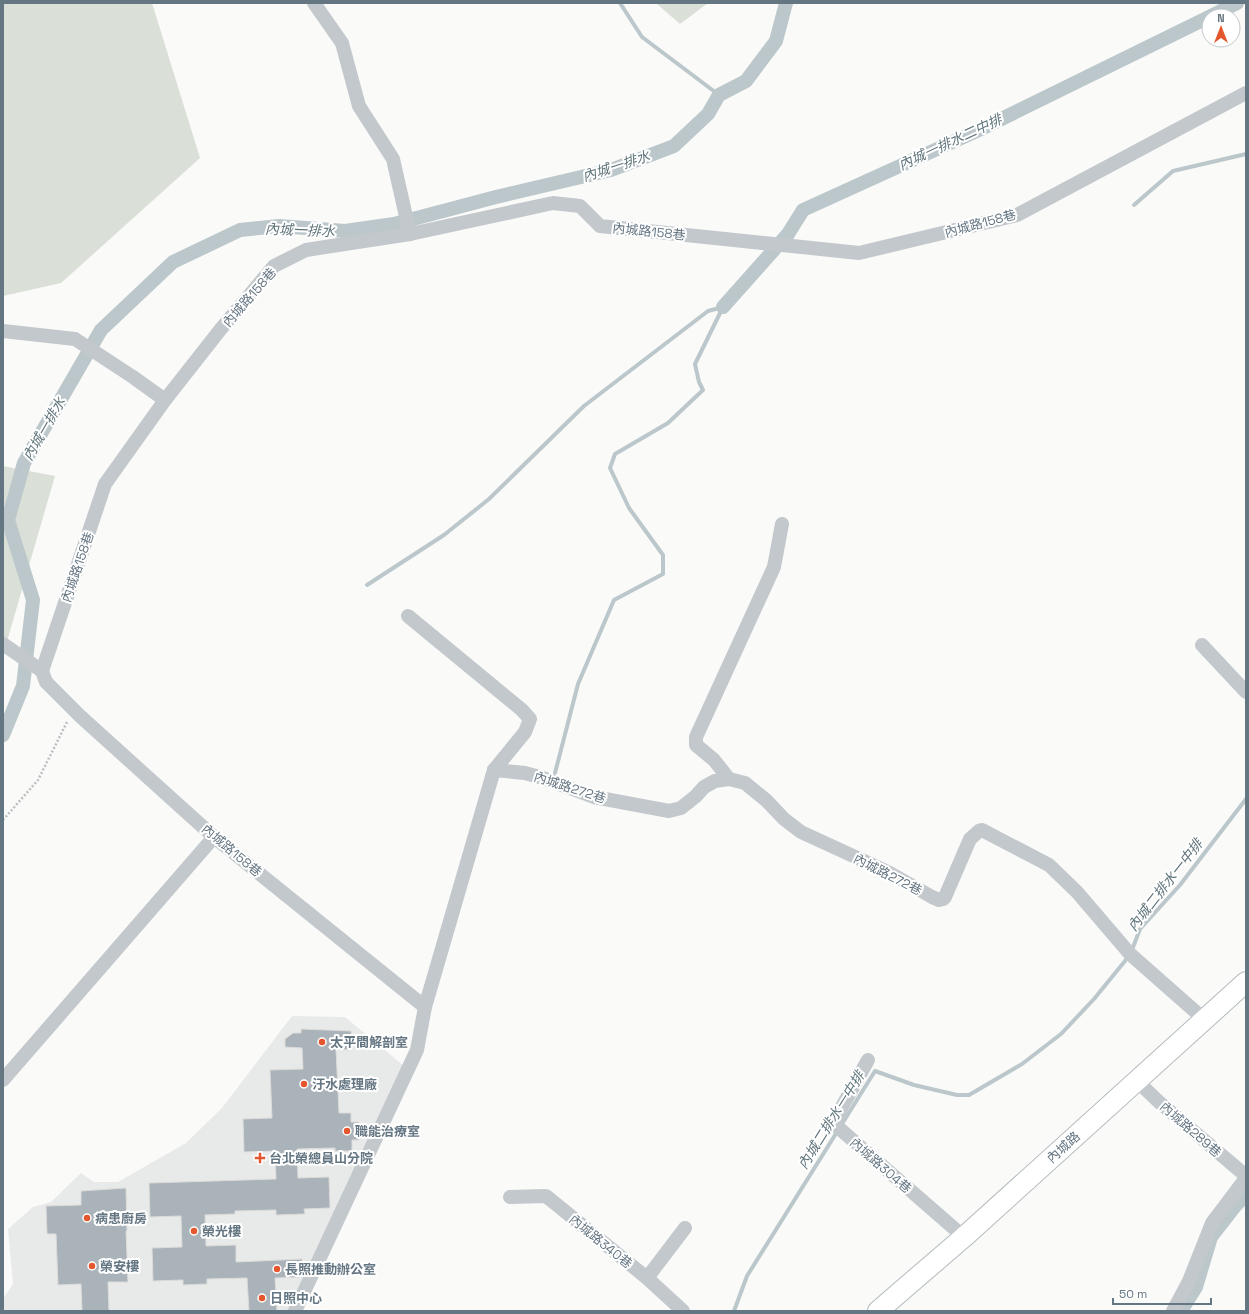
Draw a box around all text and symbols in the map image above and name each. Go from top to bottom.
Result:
north arrow [1201,8,1241,48]
text: N [1217,11,1225,25]
water label: 內城一排水二中排 [895,109,1006,174]
water label: 內城一排水 [580,146,653,185]
street label: 內城路158巷 [943,206,1018,241]
street label: 內城路158巷 [612,219,686,244]
water label: 內城一排水 [265,220,336,240]
street label: 內城路158巷 [219,264,280,331]
water label: 內城一排水 [19,393,70,464]
street label: 內城路158巷 [57,530,97,605]
street label: 內城路272巷 [532,768,608,807]
street label: 內城路158巷 [198,820,265,880]
water label: 內城二排水一中排 [1123,834,1208,935]
street label: 內城路272巷 [851,850,925,899]
place label: 太平間解剖室 [330,1034,408,1051]
marker: 太平間解剖室 [317,1037,327,1047]
water label: 內城二排水一中排 [794,1066,869,1172]
place label: 汙水處理廠 [312,1076,377,1093]
marker: 汙水處理廠 [299,1079,309,1089]
street label: 內城路289巷 [1156,1098,1225,1161]
place label: 職能治療室 [355,1123,420,1140]
marker: 職能治療室 [342,1126,352,1136]
street label: 內城路 [1043,1128,1084,1167]
street label: 內城路304巷 [846,1134,915,1197]
place label: 台北榮總員山分院 [269,1150,373,1167]
marker: 台北榮總員山分院 [254,1152,266,1164]
place label: 病患廚房 [95,1210,147,1227]
street label: 內城路340巷 [566,1211,636,1272]
marker: 病患廚房 [82,1213,92,1223]
place label: 榮光樓 [202,1223,241,1240]
marker: 榮光樓 [189,1226,199,1236]
place label: 榮安樓 [100,1258,139,1275]
marker: 榮安樓 [87,1261,97,1271]
place label: 長照推動辦公室 [285,1261,376,1278]
marker: 長照推動辦公室 [272,1264,282,1274]
scale bar [1113,1280,1211,1306]
text: 50 m [1119,1286,1147,1302]
place label: 日照中心 [270,1290,322,1307]
marker: 日照中心 [257,1293,267,1303]

